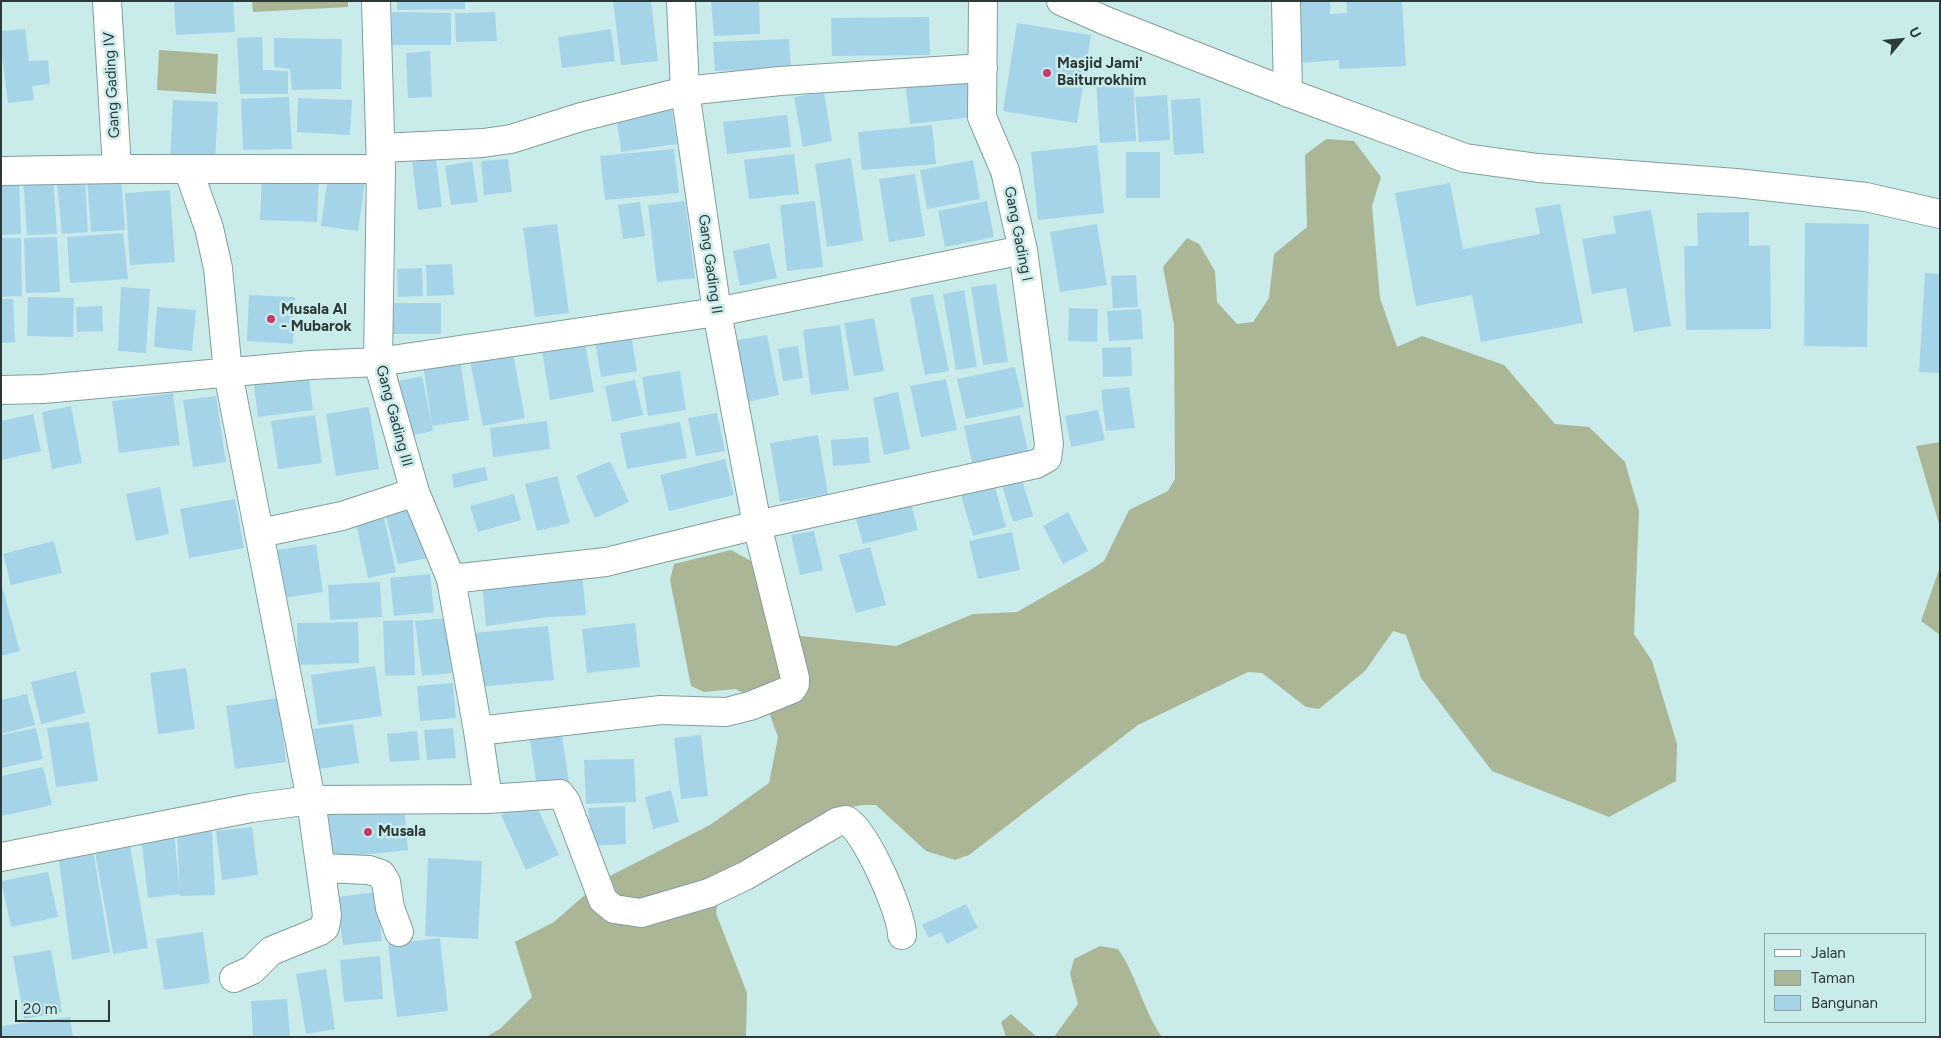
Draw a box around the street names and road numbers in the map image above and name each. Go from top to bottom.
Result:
street label: Gang Gading IV [100,31,124,139]
street label: Gang Gading I [1000,185,1036,283]
street label: Gang Gading II [694,213,726,315]
street label: Gang Gading III [372,363,416,469]

